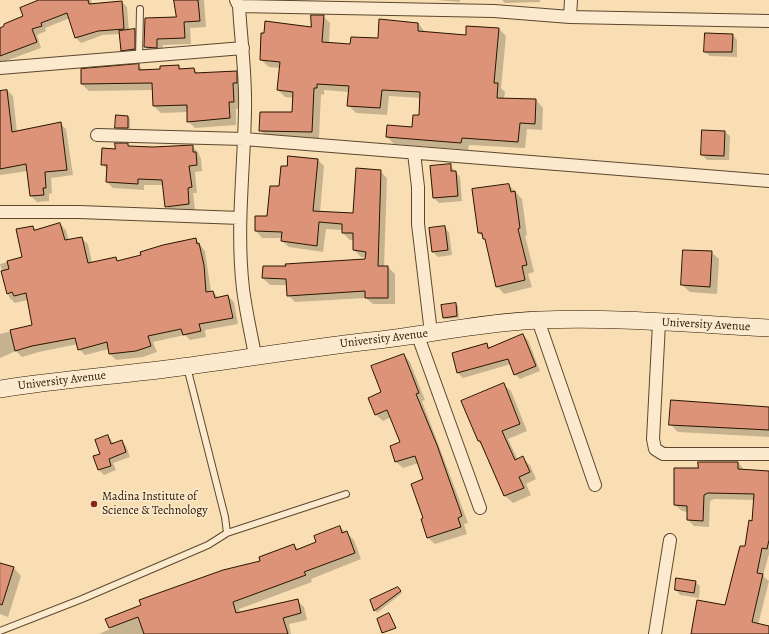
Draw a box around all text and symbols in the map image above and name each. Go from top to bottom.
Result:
street label: University Avenue [661,315,751,335]
street label: University Avenue [339,326,429,352]
street label: University Avenue [17,368,107,394]
place label: Madina Institute of Science & Technology [102,490,208,518]
marker: Madina Institute of Science & Technology [89,499,99,509]

